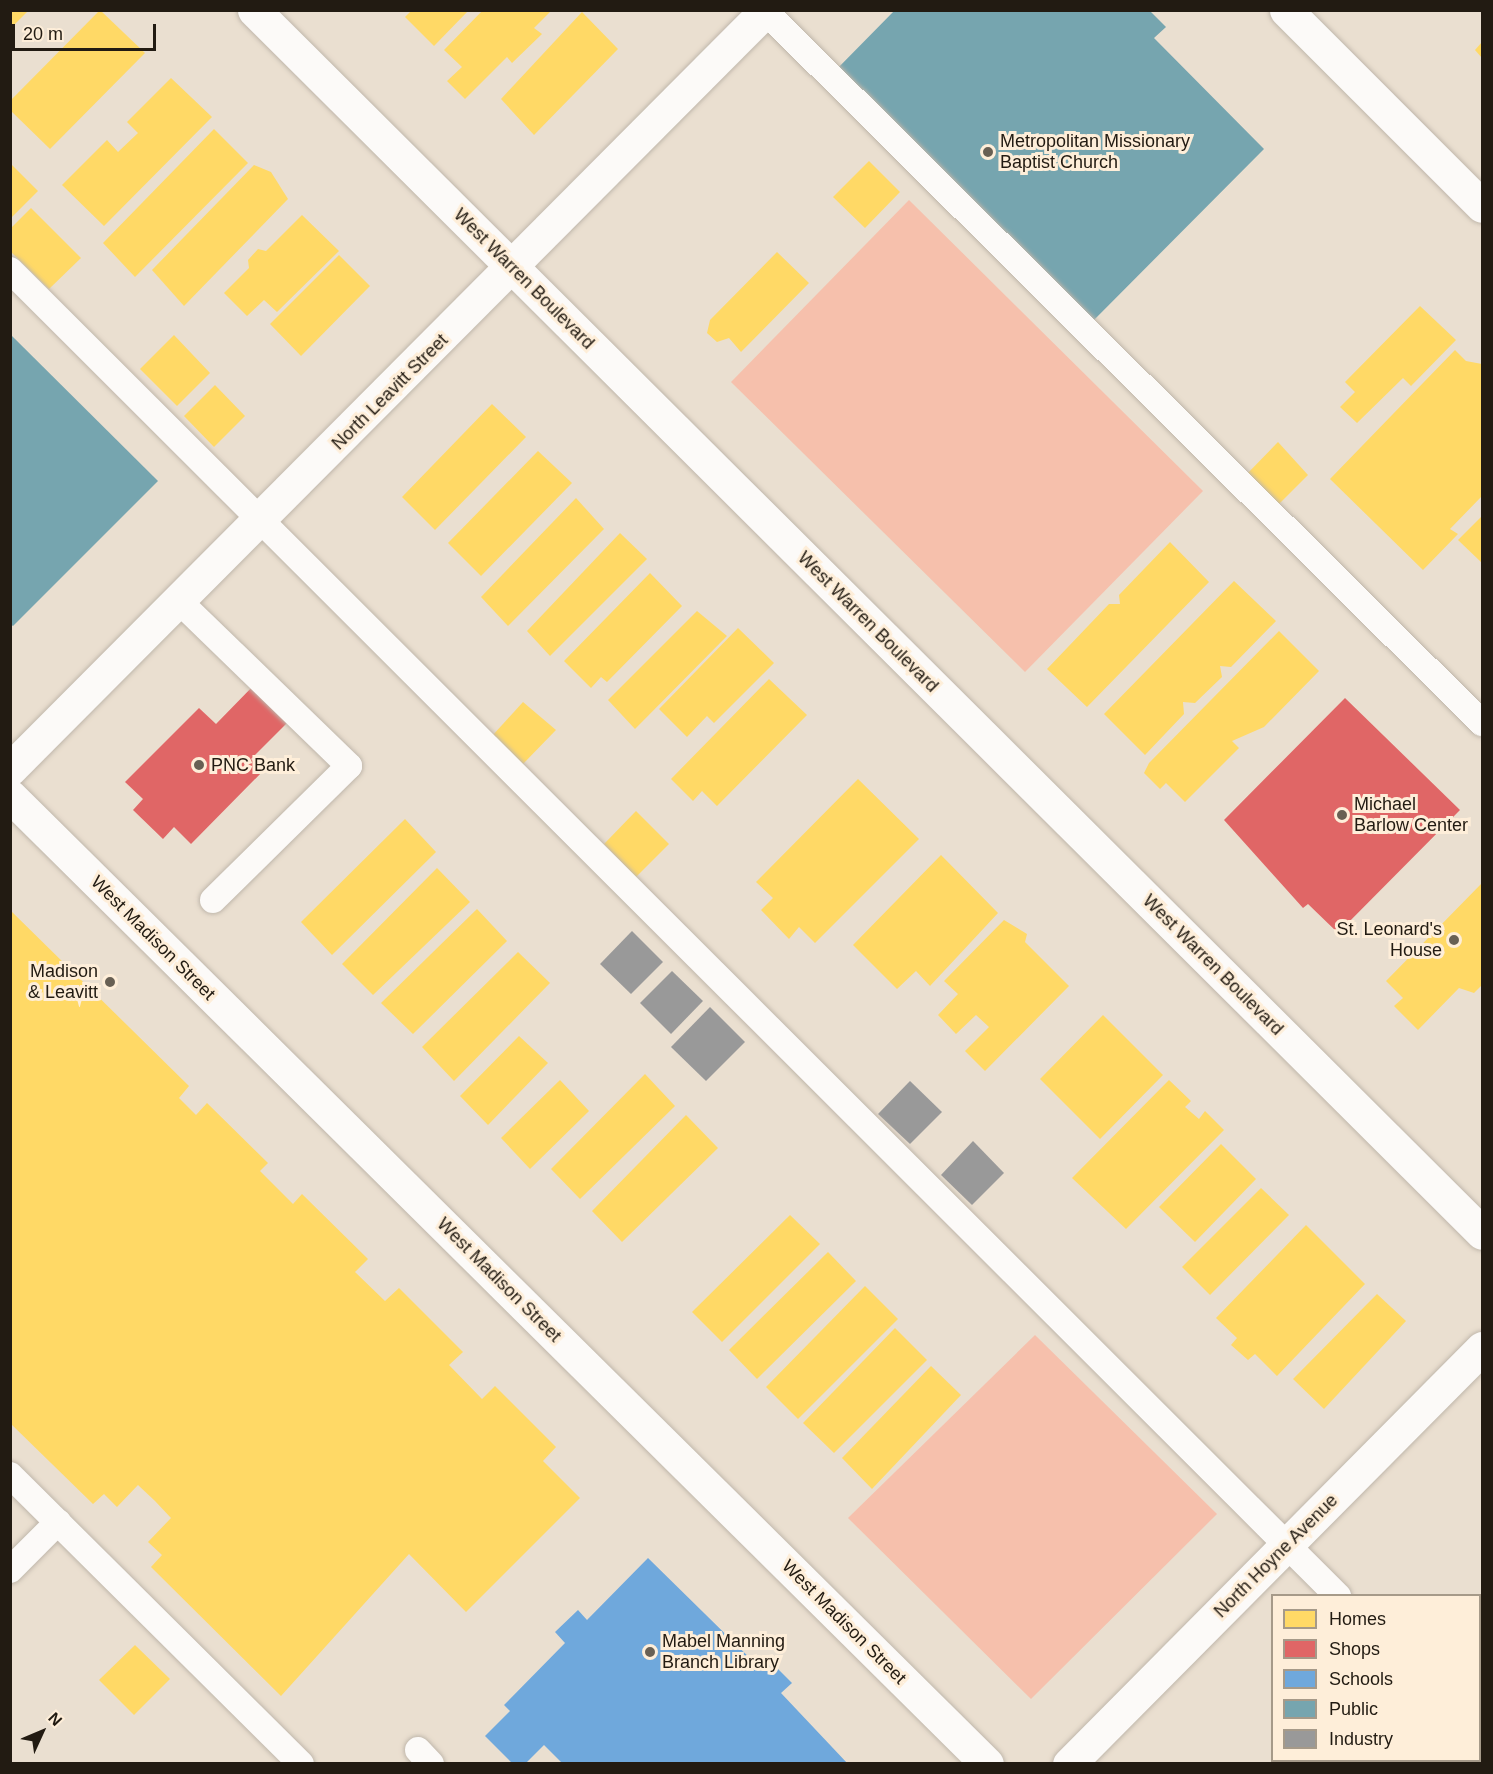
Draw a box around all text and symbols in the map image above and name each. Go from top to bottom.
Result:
scale bar [15,12,159,50]
text: 20 m [23,24,63,44]
place label: Metropolitan Missionary Baptist Church [1000,131,1190,174]
marker: Metropolitan Missionary Baptist Church [981,145,995,159]
street label: West Warren Boulevard [449,204,599,354]
street label: North Leavitt Street [328,330,452,454]
street label: West Warren Boulevard [793,547,943,697]
place label: PNC Bank [211,754,295,776]
marker: PNC Bank [192,758,206,772]
place label: Michael Barlow Center [1354,794,1468,836]
marker: Michael Barlow Center [1335,808,1349,822]
street label: West Madison Street [86,871,220,1005]
street label: West Warren Boulevard [1138,890,1288,1040]
place label: St. Leonard's House [1336,919,1442,962]
marker: St. Leonard's House [1447,933,1461,947]
place label: Madison & Leavitt [28,961,98,1004]
marker: Madison & Leavitt [103,975,117,989]
street label: West Madison Street [432,1213,566,1347]
street label: North Hoyne Avenue [1209,1489,1343,1623]
street label: West Madison Street [777,1555,911,1689]
legend [1271,1594,1481,1762]
text: Homes [1329,1609,1386,1629]
place label: Mabel Manning Branch Library [662,1631,785,1674]
text: Shops [1329,1639,1380,1659]
marker: Mabel Manning Branch Library [643,1645,657,1659]
text: Schools [1329,1669,1393,1689]
text: Public [1329,1699,1378,1719]
north arrow [12,1702,72,1762]
text: N [45,1709,65,1729]
text: Industry [1329,1729,1393,1749]

